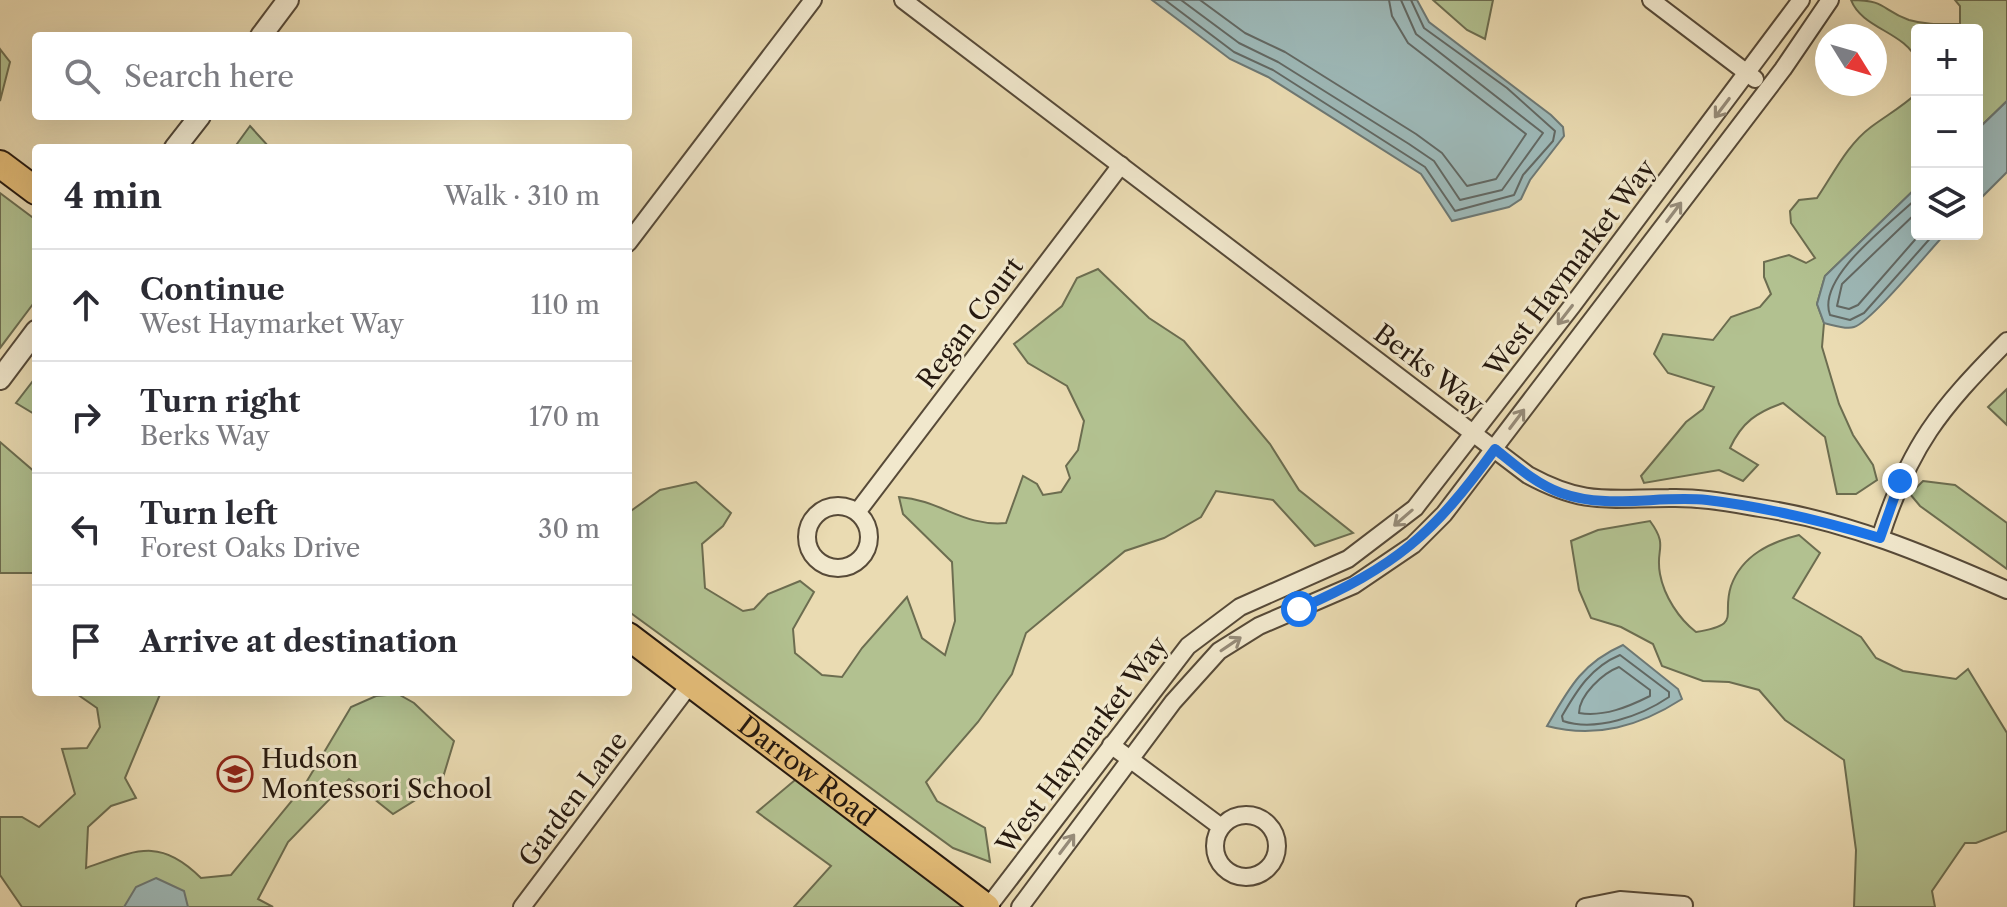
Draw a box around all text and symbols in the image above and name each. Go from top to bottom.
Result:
north arrow [1815,24,1887,96]
map controls [1911,24,1983,240]
button: + [1911,24,1983,96]
search box [32,32,632,120]
icon: search [60,54,104,98]
text: Search here [124,58,294,95]
button: − [1911,96,1983,168]
one-way arrow [1713,97,1730,118]
street label: West Haymarket Way [1477,153,1663,384]
button: layers [1911,168,1983,240]
text: 4 min [64,175,162,217]
text: Walk · 310 m [444,180,600,212]
one-way arrow [1666,202,1683,223]
street label: Regan Court [910,250,1030,395]
text: Continue [140,271,285,308]
icon: ahead [64,283,108,327]
text: 110 m [531,289,600,321]
one-way arrow [1556,304,1574,325]
text: West Haymarket Way [140,308,404,340]
street label: Berks Way [1368,317,1491,421]
text: Turn right [140,383,300,420]
icon: right [64,395,108,439]
text: 170 m [529,401,600,433]
one-way arrow [1508,409,1525,430]
text: Berks Way [140,420,270,452]
route end [1882,463,1918,499]
text: Turn left [140,495,277,532]
icon: left [64,507,108,551]
one-way arrow [1394,509,1414,527]
text: 30 m [538,513,600,545]
text: Forest Oaks Drive [140,532,360,564]
route start [1281,591,1317,627]
icon: arrive [64,619,108,663]
text: Arrive at destination [140,623,458,660]
street label: West Haymarket Way [989,630,1175,861]
one-way arrow [1219,635,1241,652]
street label: Darrow Road [732,709,882,833]
street label: Garden Lane [512,725,634,873]
place label: Hudson Montessori School [261,743,492,805]
school or university icon: Hudson Montessori School [216,755,254,793]
one-way arrow [1058,834,1075,856]

